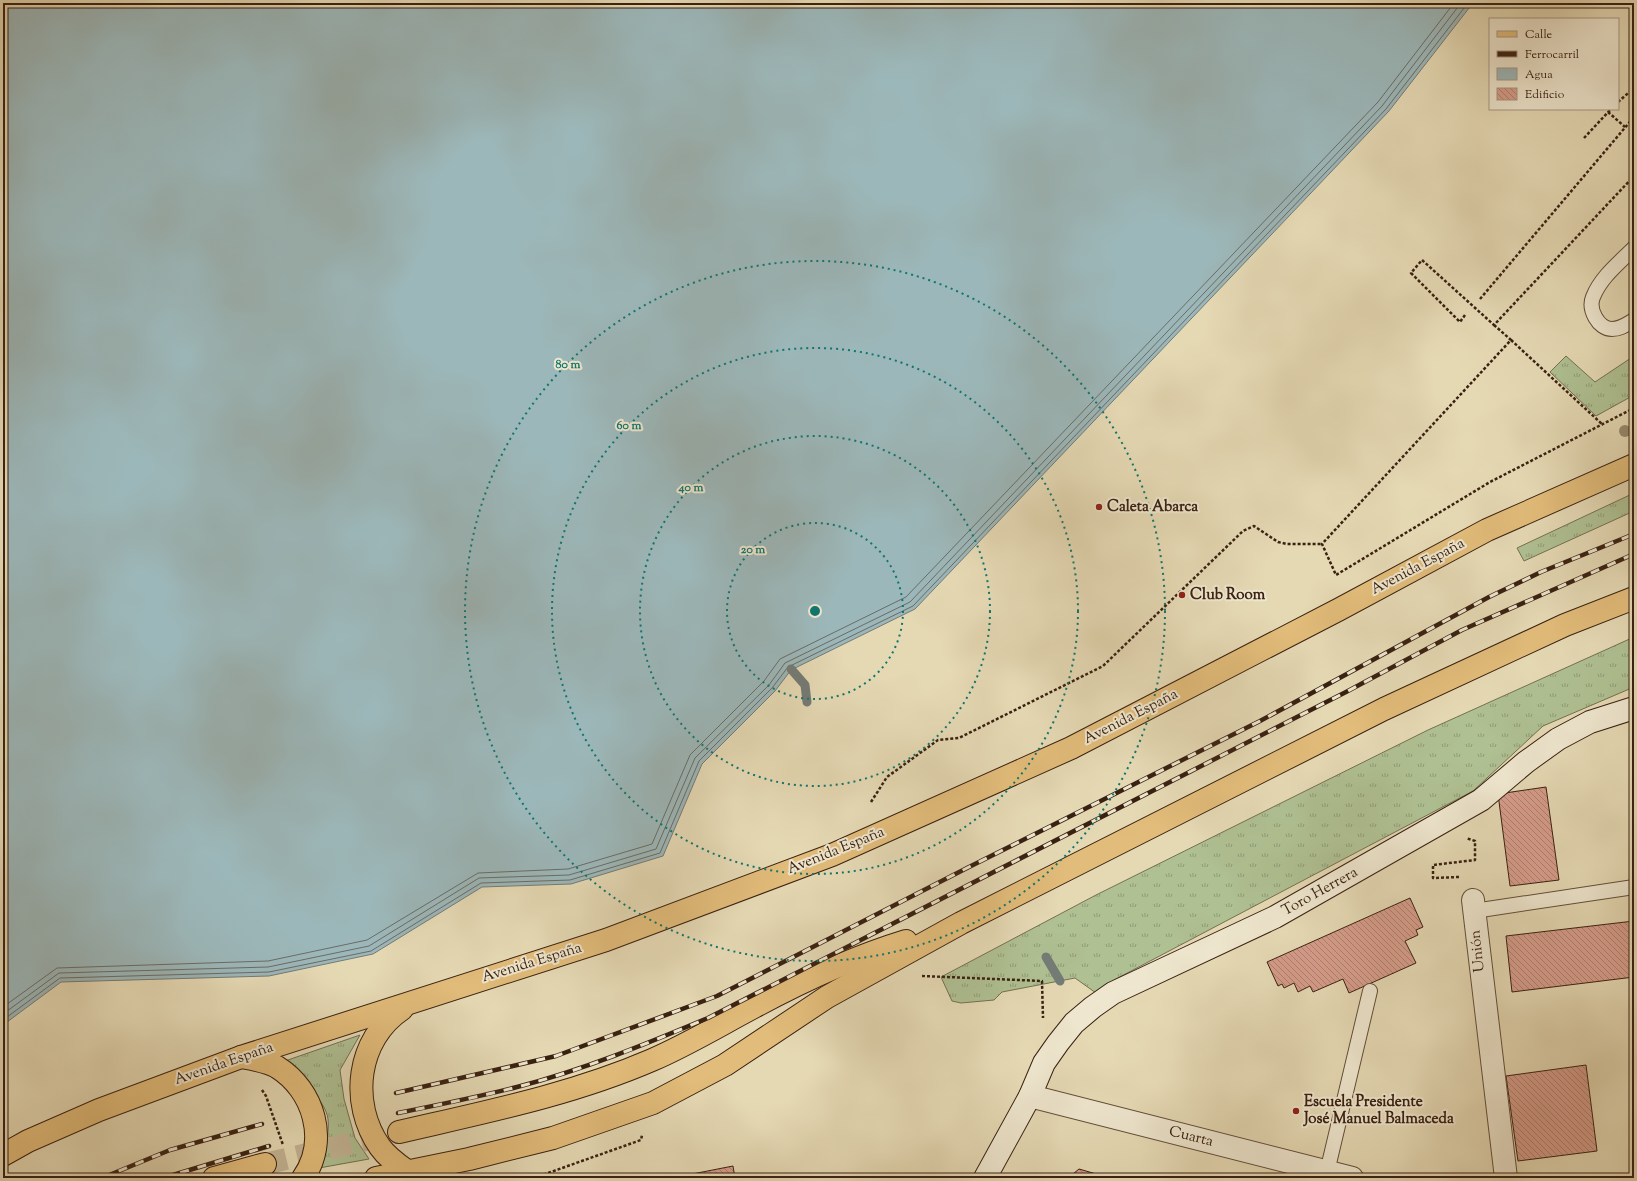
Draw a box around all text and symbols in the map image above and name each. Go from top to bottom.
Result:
legend [1489,18,1619,110]
text: Calle [1525,26,1553,44]
text: Ferrocarril [1525,46,1580,64]
text: Agua [1525,66,1553,84]
text: Edificio [1525,86,1565,104]
text: 80 m [556,356,580,374]
text: 60 m [617,417,641,435]
text: 40 m [678,479,703,497]
place label: Caleta Abarca [1107,497,1198,518]
marker: Caleta Abarca [1094,502,1104,512]
street label: Avenida España [1367,533,1469,601]
text: 20 m [741,541,765,559]
place label: Club Room [1190,585,1266,606]
marker: Club Room [1177,590,1187,600]
centre of rings [808,604,822,618]
street label: Avenida España [1080,684,1182,750]
street label: Avenida España [784,822,888,880]
street label: Toro Herrera [1278,862,1362,922]
street label: Unión [1465,929,1491,973]
street label: Avenida España [479,938,585,988]
street label: Avenida España [172,1037,276,1091]
place label: Escuela Presidente José Manuel Balmaceda [1303,1092,1454,1130]
marker: Escuela Presidente José Manuel Balmaceda [1291,1106,1301,1116]
street label: Cuarta [1167,1121,1215,1153]

